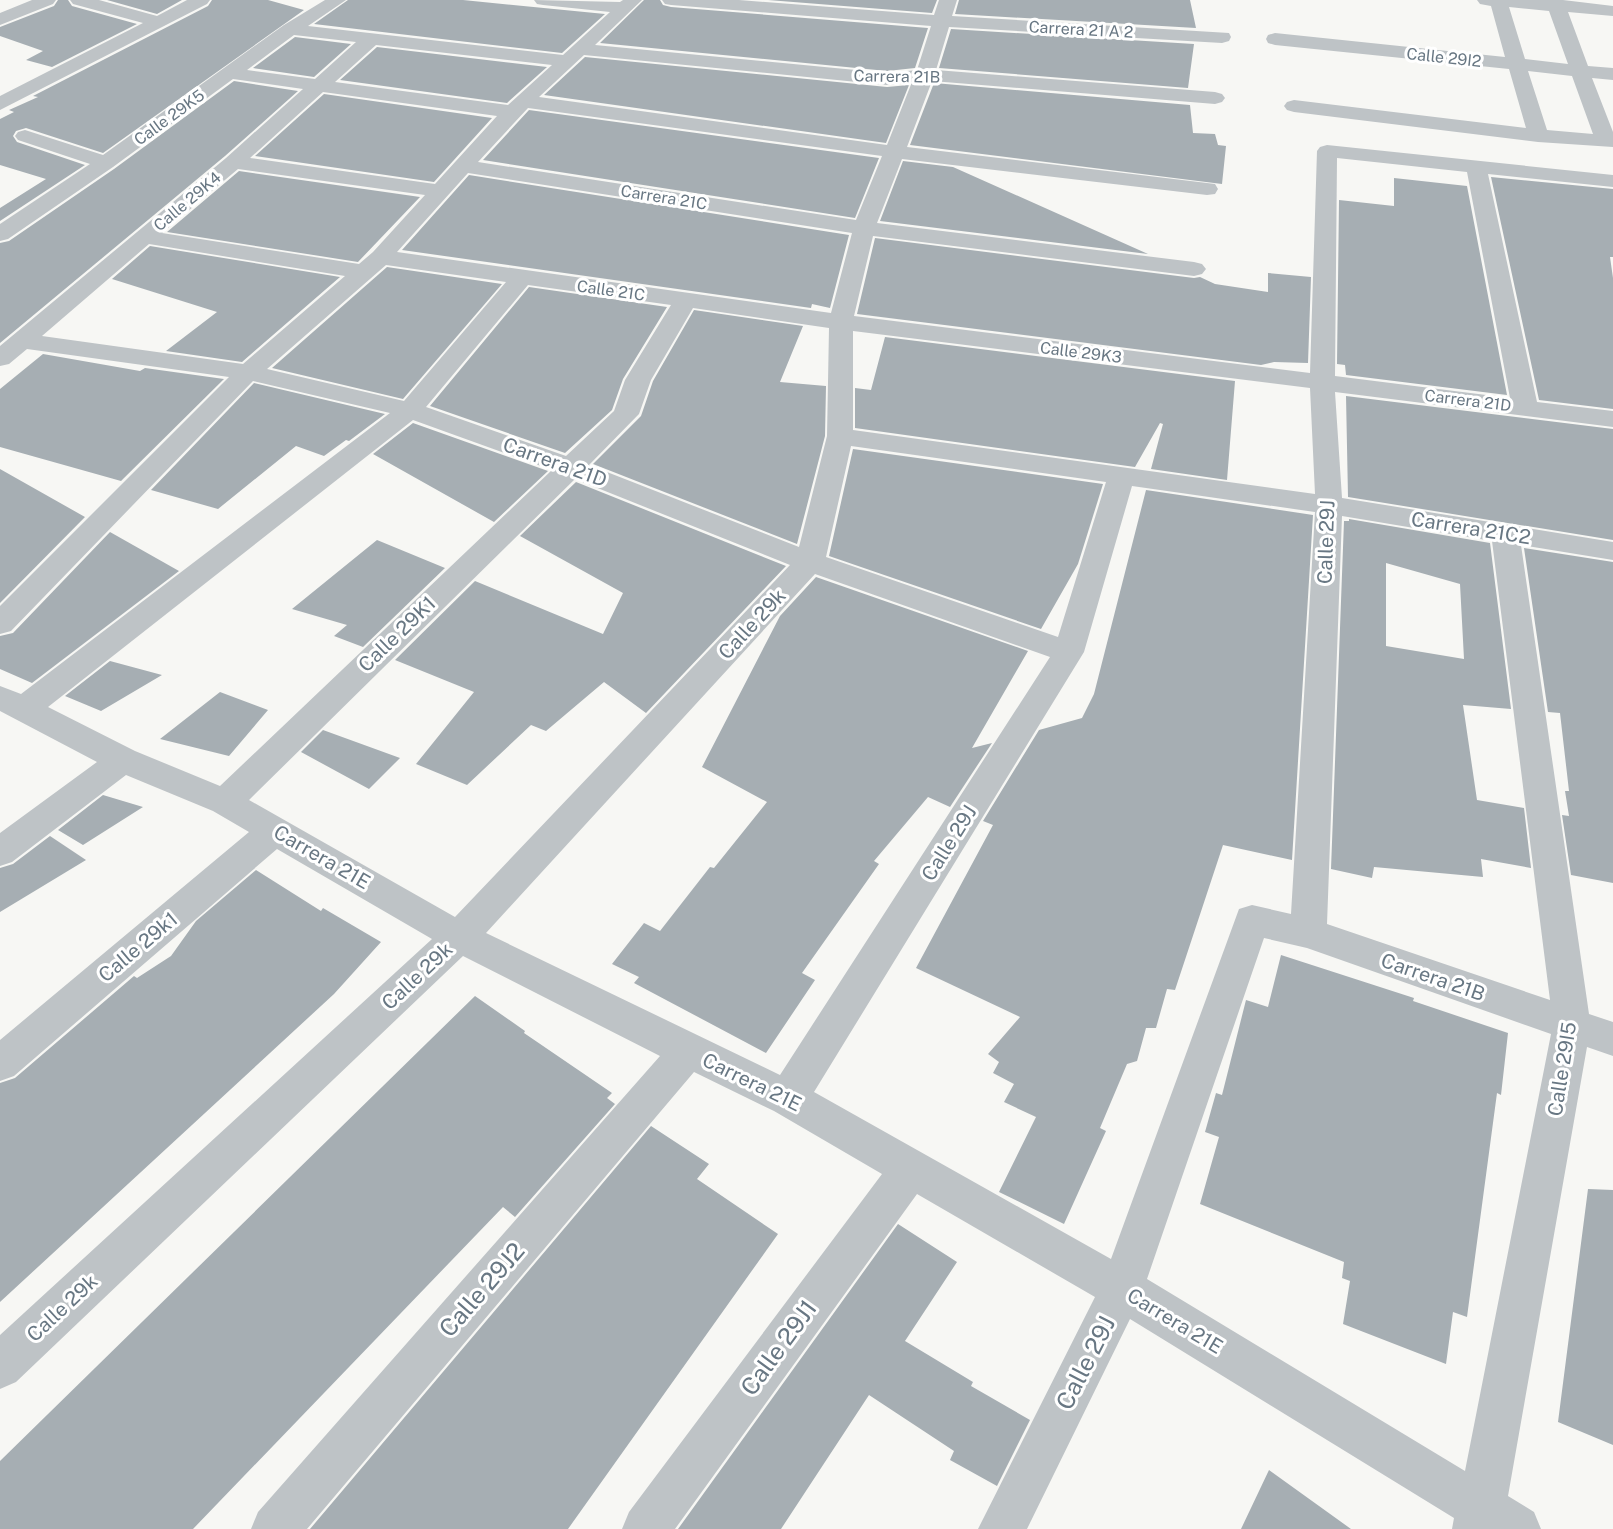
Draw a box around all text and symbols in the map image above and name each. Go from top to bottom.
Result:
street label: Carrera 21 A 2 [1028,17,1134,42]
street label: Calle 29I2 [1406,44,1482,71]
street label: Carrera 21B [853,66,940,87]
street label: Calle 29K5 [130,86,208,149]
street label: Calle 29K4 [150,168,225,235]
street label: Carrera 21C [619,181,708,214]
street label: Calle 21C [576,276,646,305]
street label: Calle 29K3 [1039,338,1123,367]
street label: Carrera 21D [1424,386,1512,415]
street label: Carrera 21D [500,432,610,492]
street label: Calle 29J [1313,499,1339,585]
street label: Carrera 21C2 [1410,507,1532,549]
street label: Calle 29k [713,584,791,664]
street label: Calle 29K1 [353,591,441,677]
street label: Calle 29J [917,801,981,885]
street label: Carrera 21E [270,820,374,894]
street label: Calle 29k1 [94,907,182,987]
street label: Calle 29k [377,937,457,1015]
street label: Carrera 21B [1378,948,1488,1006]
street label: Calle 29I5 [1543,1020,1581,1118]
street label: Carrera 21E [698,1048,806,1116]
street label: Calle 29J2 [433,1237,530,1342]
street label: Calle 29k [22,1269,102,1347]
street label: Carrera 21E [1123,1283,1227,1359]
street label: Calle 29J1 [734,1294,822,1400]
street label: Calle 29J [1050,1311,1121,1414]

